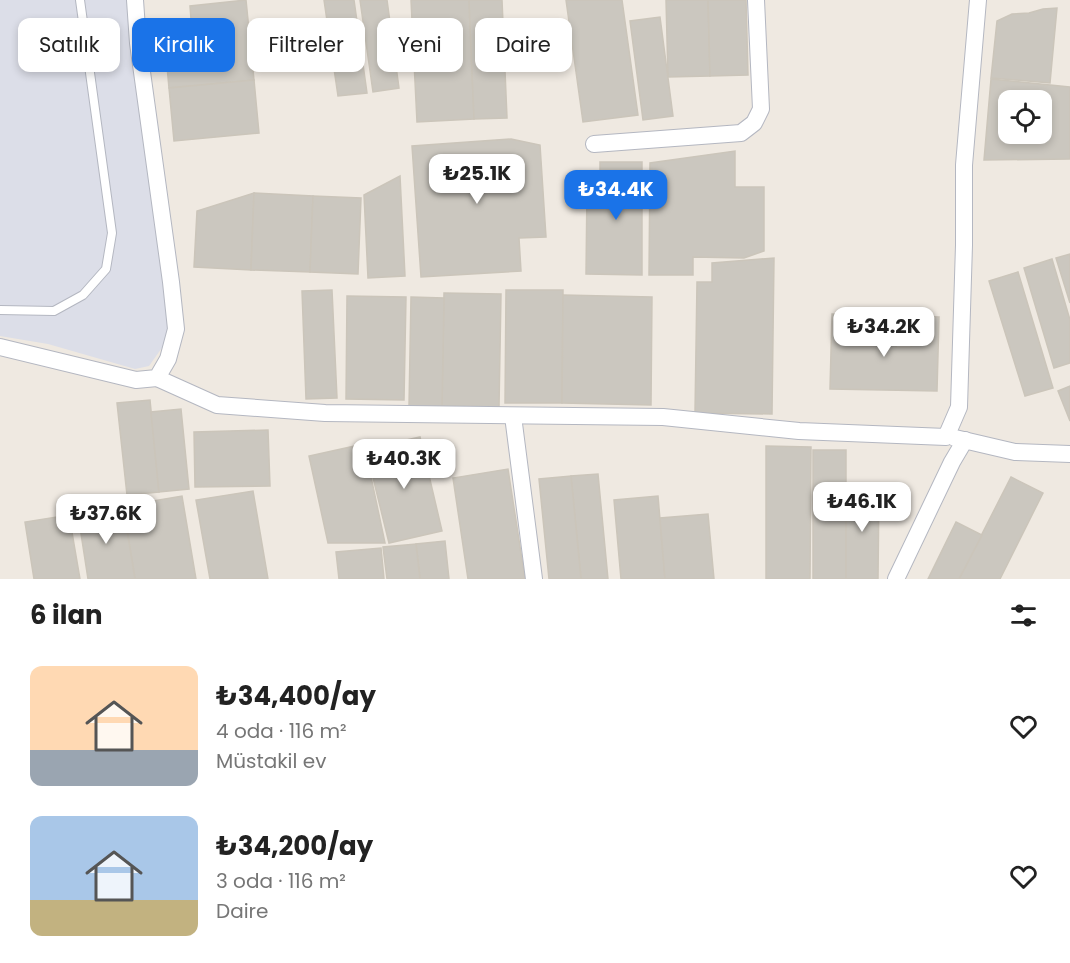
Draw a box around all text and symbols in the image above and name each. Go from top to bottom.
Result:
chip: Satılık [18,18,120,72]
chip: Kiralık [132,18,235,72]
chip: Filtreler [247,18,365,72]
chip: Yeni [377,18,463,72]
chip: Daire [475,18,572,72]
map controls [998,90,1052,144]
button: locate [998,90,1052,144]
pin: ₺25.1K [428,154,526,205]
text: ₺25.1K [443,159,511,187]
pin: ₺34.4K [567,170,665,221]
text: ₺34.4K [578,175,654,203]
pin: ₺34.2K [835,307,933,358]
text: ₺34.2K [847,312,921,340]
pin: ₺40.3K [355,439,453,490]
text: ₺40.3K [367,444,441,472]
pin: ₺46.1K [813,482,911,533]
text: ₺46.1K [827,487,897,515]
pin: ₺37.6K [57,494,155,545]
text: ₺37.6K [70,499,142,527]
text: 6 ilan [30,597,103,633]
icon: filters [1007,599,1040,632]
text: ₺34,400/ay [216,678,376,714]
icon: home [78,690,150,762]
icon: heart [1007,710,1040,743]
text: 4 oda · 116 m² [216,717,347,745]
text: Müstakil ev [216,747,326,775]
text: ₺34,200/ay [216,828,373,864]
icon: home [78,840,150,912]
icon: heart [1007,860,1040,893]
text: 3 oda · 116 m² [216,867,346,895]
text: Daire [216,897,268,925]

